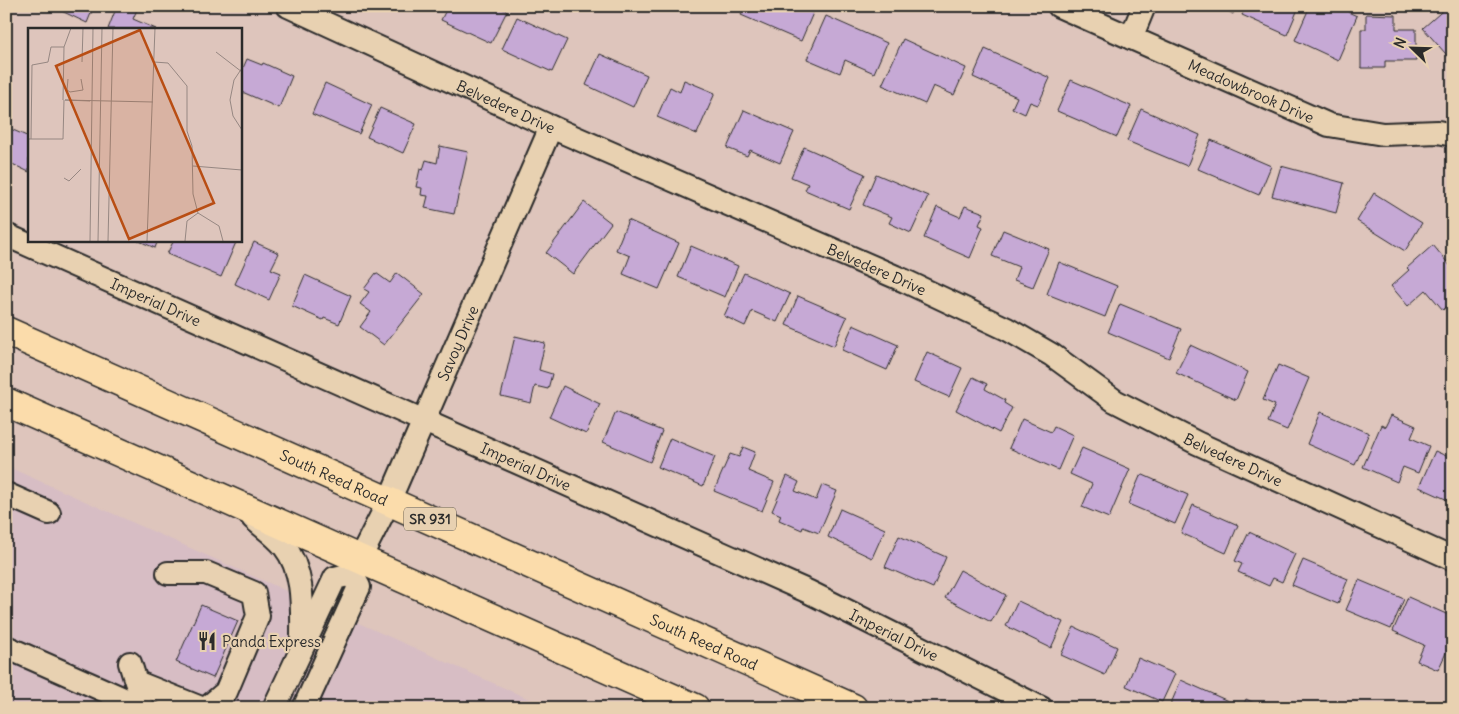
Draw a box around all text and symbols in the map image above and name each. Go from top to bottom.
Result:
north arrow [1386,22,1436,72]
inset map [28,28,241,241]
text: N [1390,35,1410,51]
street label: Meadowbrook Drive [1185,55,1317,127]
street label: Belvedere Drive [454,75,558,137]
street label: Belvedere Drive [824,239,930,299]
street label: Imperial Drive [108,273,204,330]
street label: Savoy Drive [433,302,482,384]
street label: Belvedere Drive [1181,428,1285,490]
street label: Imperial Drive [478,438,574,494]
street label: South Reed Road [277,445,391,509]
road number: SR 931 [404,508,456,530]
street label: Imperial Drive [847,604,942,665]
street label: South Reed Road [647,609,761,674]
restaurant icon: Panda Express [196,630,218,652]
place label: Panda Express [222,632,321,651]

